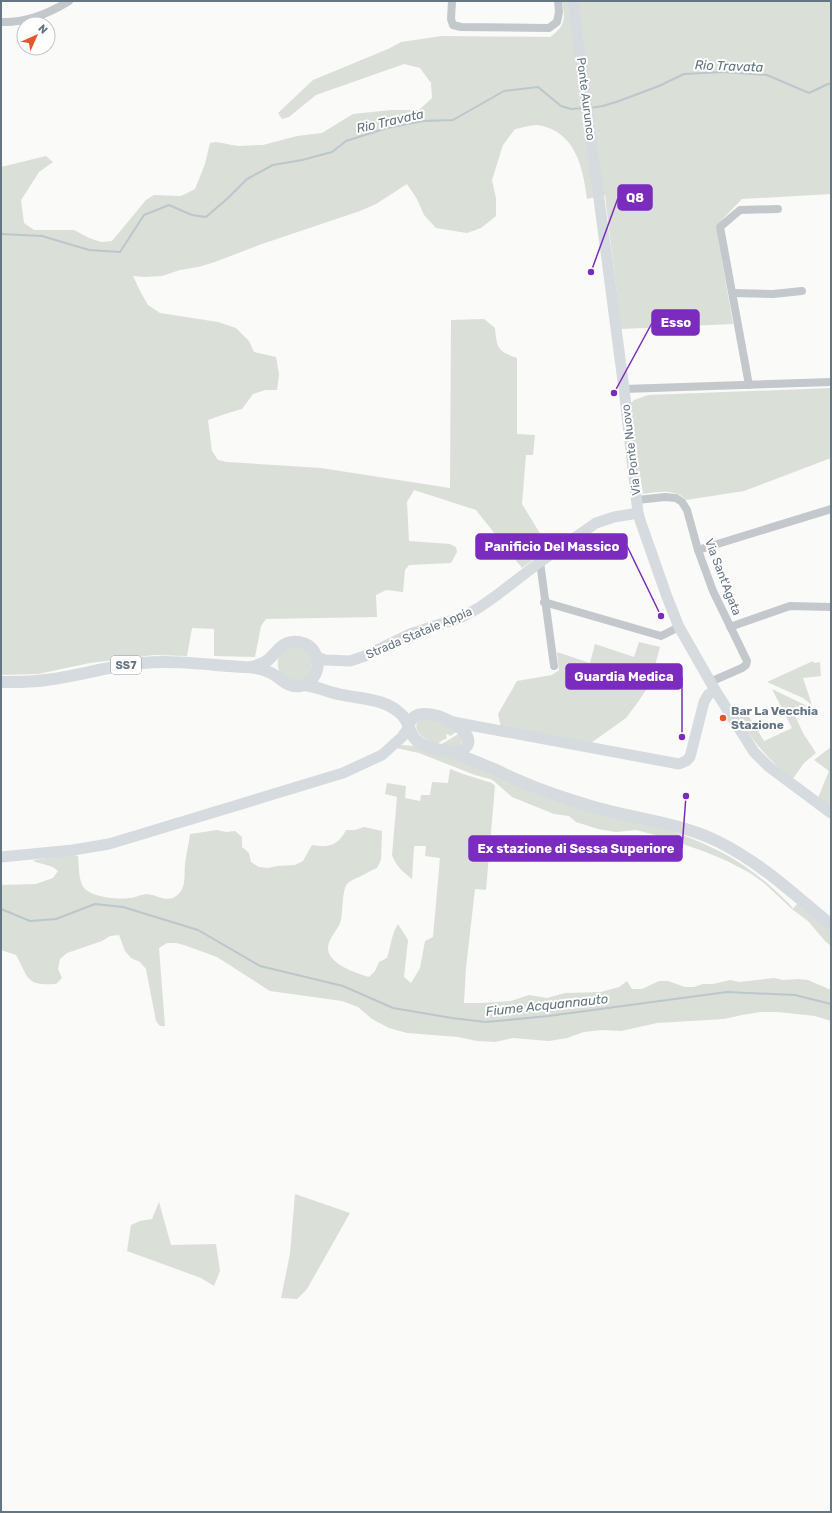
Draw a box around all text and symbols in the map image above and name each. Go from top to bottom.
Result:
north arrow [16,16,56,56]
text: N [35,22,50,37]
street label: Ponte Aurunco [574,57,598,141]
water label: Rio Travata [694,57,764,75]
water label: Rio Travata [355,106,425,136]
callout: Q8 [618,185,652,210]
text: Q8 [626,190,644,205]
callout: Esso [652,310,699,335]
text: Esso [661,315,691,330]
street label: Via Ponte Nuovo [618,403,644,496]
callout: Panificio Del Massico [476,534,627,559]
street label: Via Sant'Agata [702,537,744,617]
text: Panificio Del Massico [485,539,620,554]
street label: Strada Statale Appia [364,604,474,662]
road number: SS7 [111,656,141,674]
callout: Guardia Medica [566,664,682,689]
text: Guardia Medica [574,669,674,684]
place label: Bar La Vecchia Stazione [731,704,818,732]
marker: Bar La Vecchia Stazione [718,713,728,723]
callout: Ex stazione di Sessa Superiore [469,836,682,861]
text: Ex stazione di Sessa Superiore [477,841,675,856]
water label: Fiume Acquannauto [485,991,609,1019]

